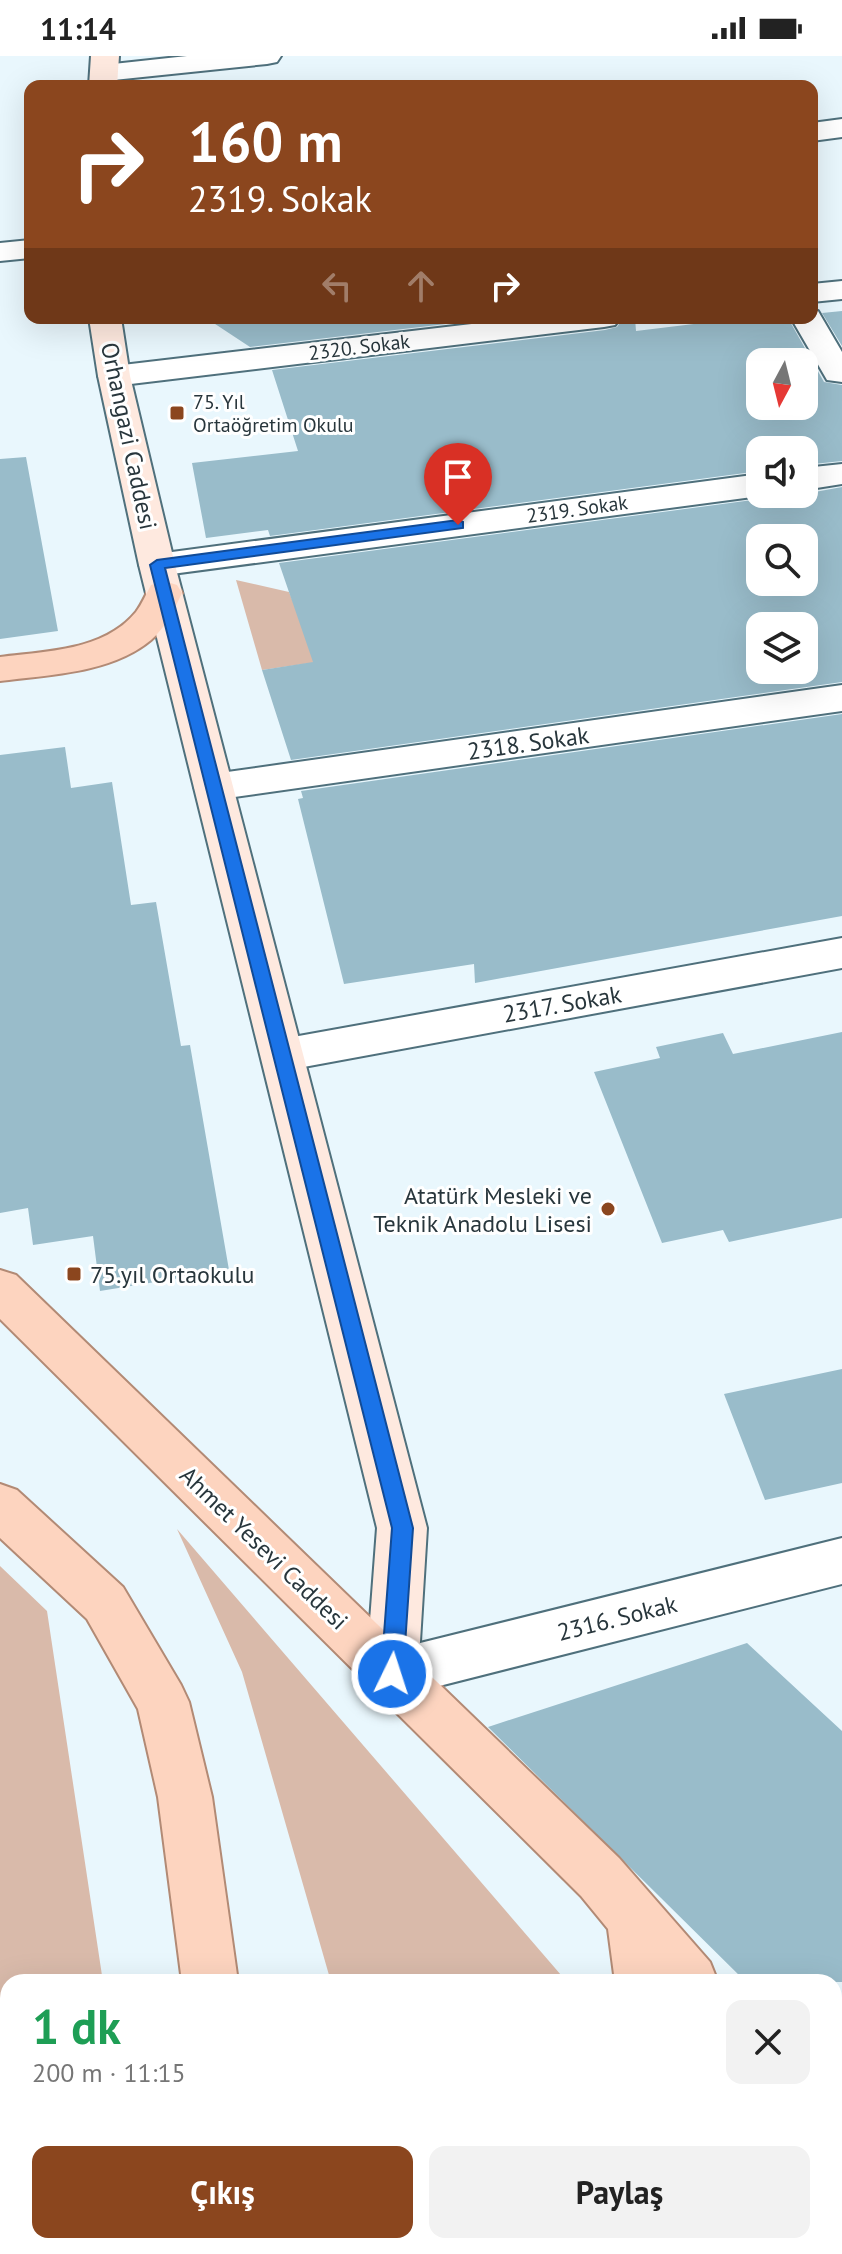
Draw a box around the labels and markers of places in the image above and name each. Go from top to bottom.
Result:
place label: 75. Yıl Ortaöğretim Okulu [193,389,354,438]
marker: 75. Yıl Ortaöğretim Okulu [168,404,186,422]
pin [424,443,492,525]
place label: Atatürk Mesleki ve Teknik Anadolu Lisesi [373,1180,592,1239]
marker: Atatürk Mesleki ve Teknik Anadolu Lisesi [599,1200,617,1218]
place label: 75.yıl Ortaokulu [90,1259,254,1290]
marker: 75.yıl Ortaokulu [65,1265,83,1283]

